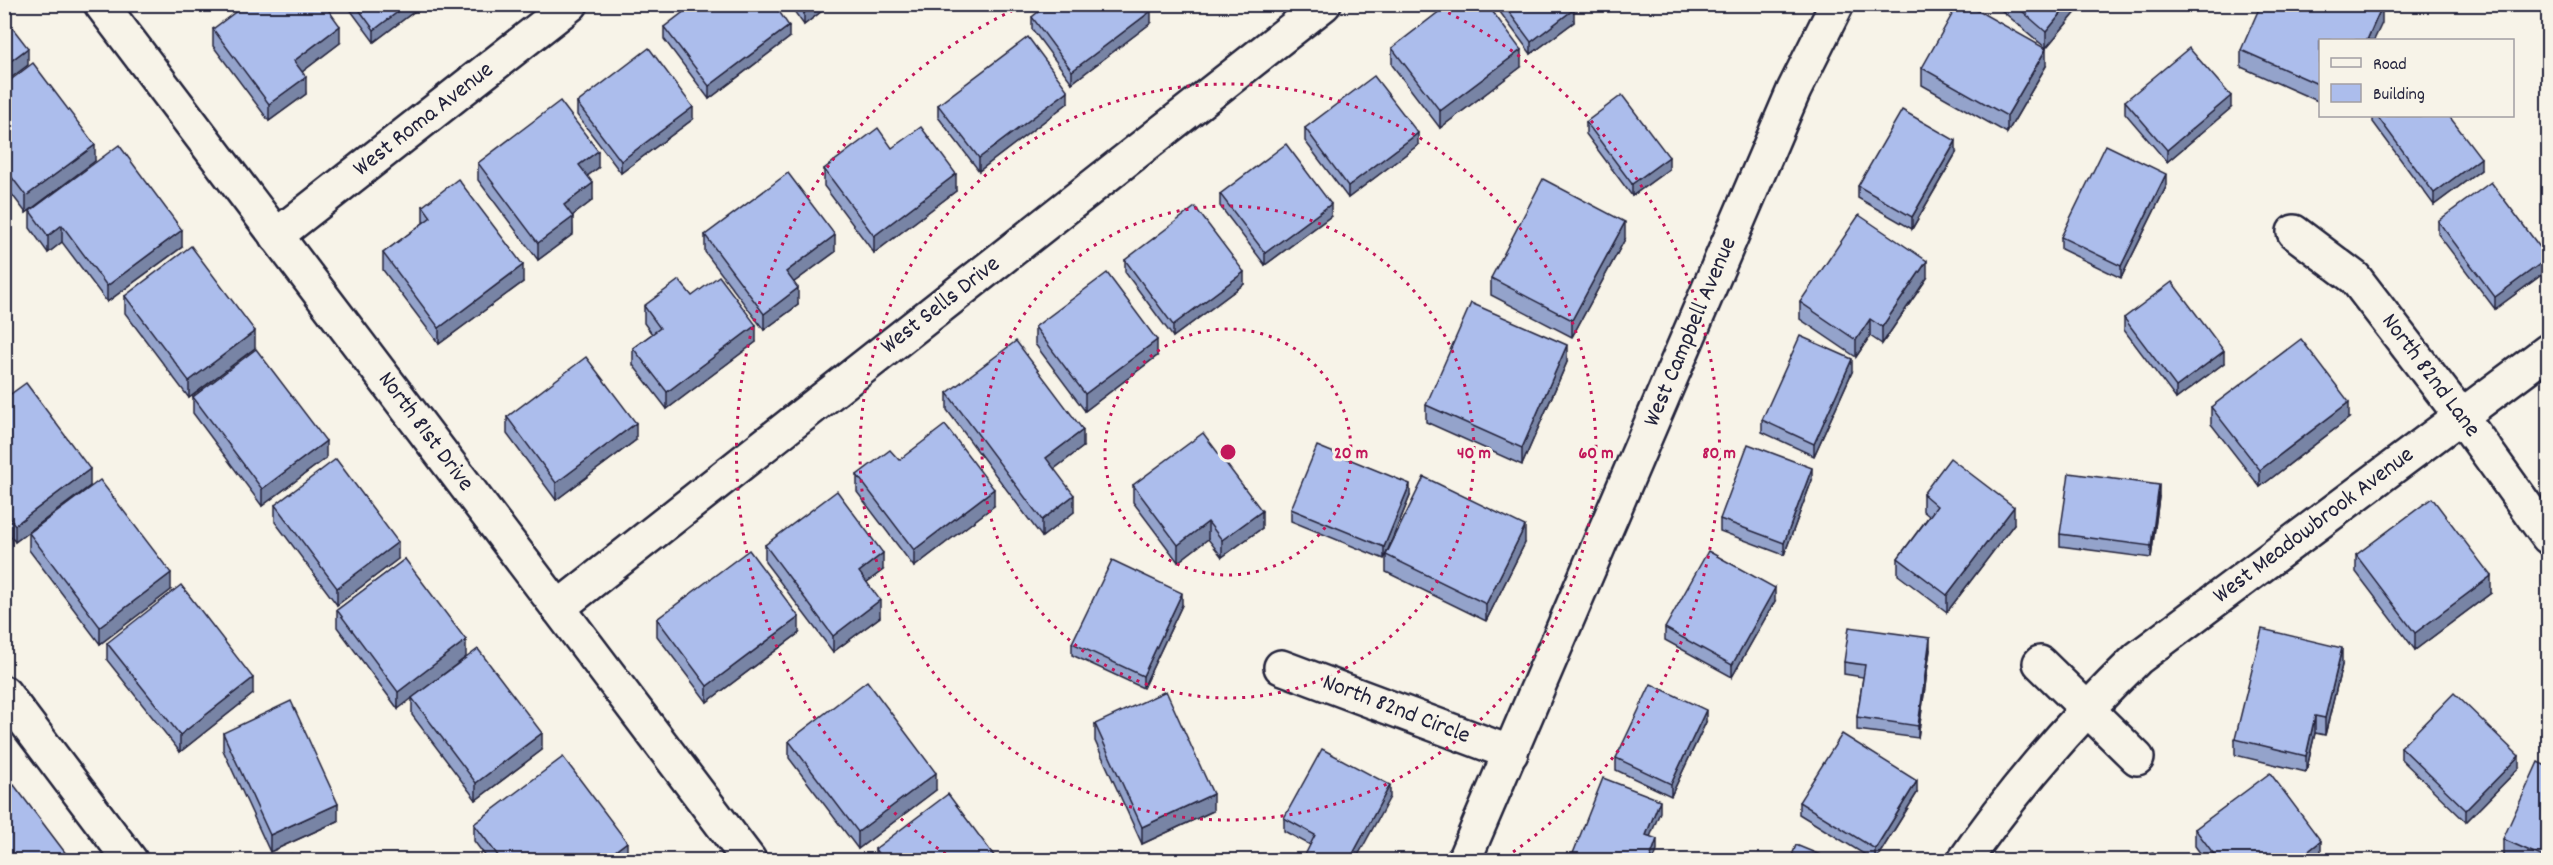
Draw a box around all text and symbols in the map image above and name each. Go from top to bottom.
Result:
legend [2319,39,2514,117]
text: Road [2373,53,2407,78]
street label: West Roma Avenue [347,54,501,186]
text: Building [2373,83,2425,108]
street label: West Campbell Avenue [1636,232,1746,432]
street label: West Sells Drive [874,249,1008,363]
street label: North 82nd Lane [2372,307,2488,445]
street label: North 81st Drive [369,365,481,499]
street label: West Meadowbrook Avenue [2206,439,2422,613]
centre of rings [1218,442,1238,462]
text: 20 m [1334,442,1368,467]
text: 40 m [1457,442,1491,467]
text: 60 m [1578,442,1614,467]
text: 80 m [1702,442,1736,467]
street label: North 82nd Circle [1317,666,1475,754]

